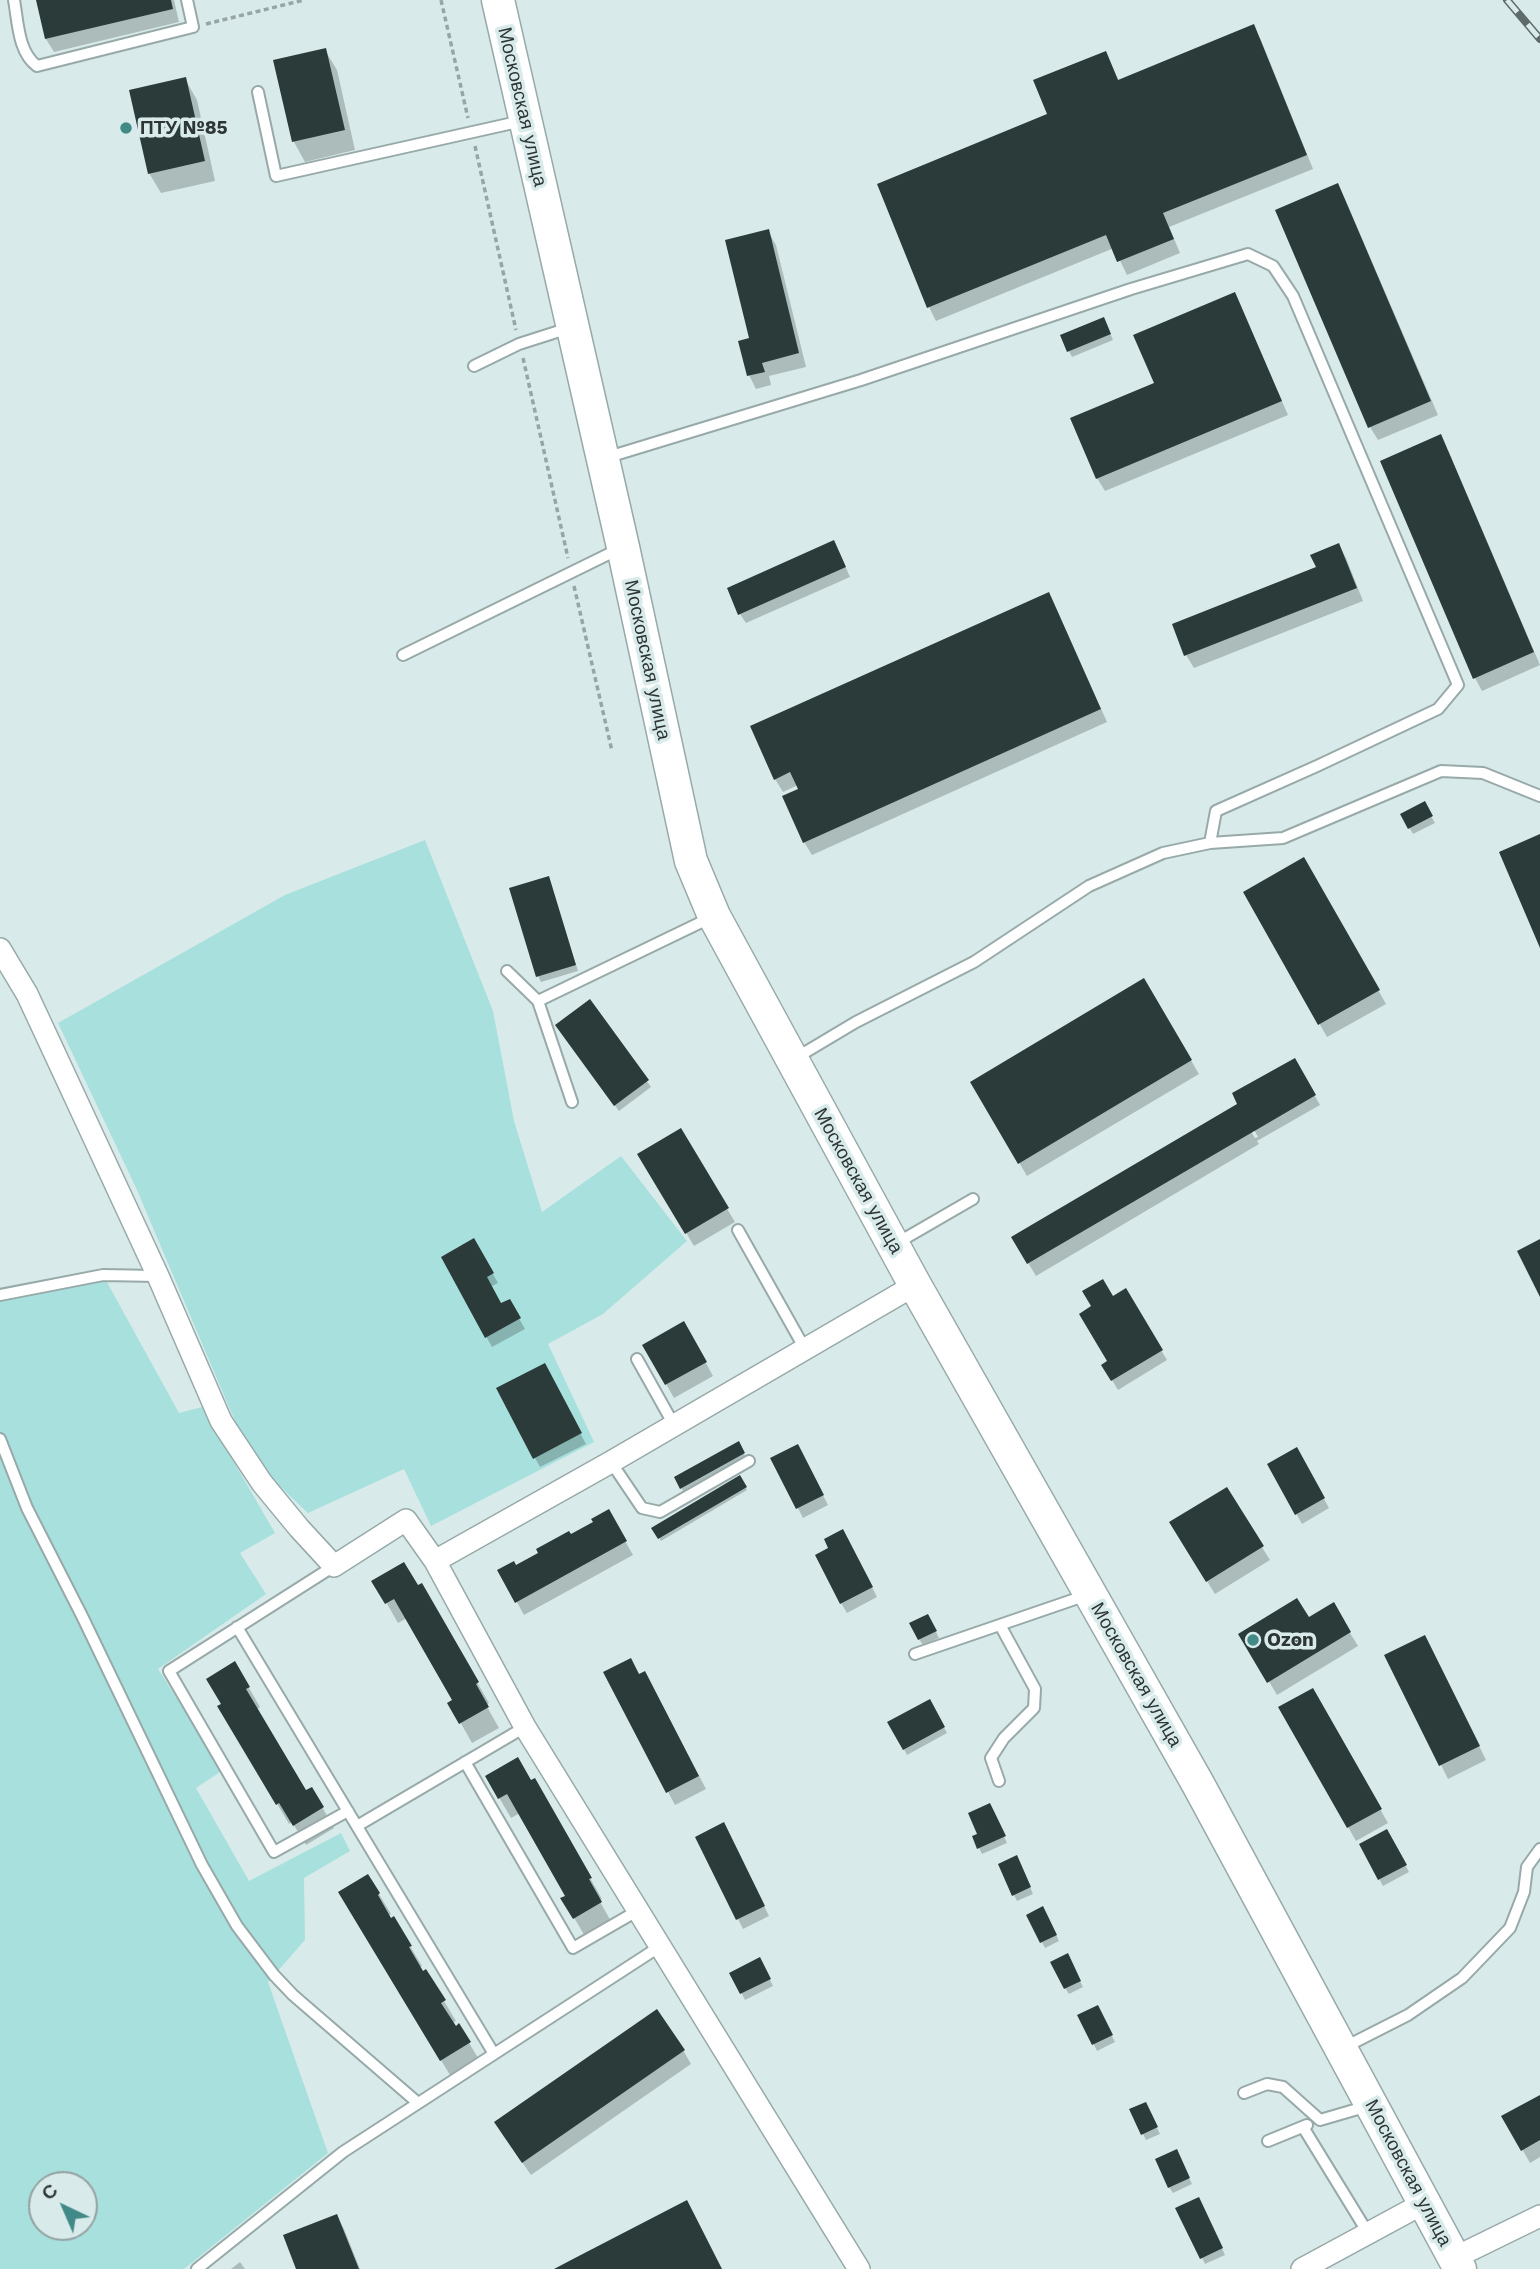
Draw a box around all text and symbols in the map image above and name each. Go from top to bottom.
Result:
street label: Московская улица [493,25,551,189]
place label: ПТУ №85 [140,117,228,139]
marker: ПТУ №85 [118,120,134,136]
street label: Московская улица [619,578,675,742]
street label: Московская улица [809,1104,907,1258]
street label: Московская улица [1085,1599,1187,1751]
place label: Ozon [1267,1629,1314,1651]
marker: Ozon [1245,1632,1261,1648]
street label: Московская улица [1360,2096,1456,2250]
north arrow [28,2171,98,2241]
text: С [37,2179,62,2205]

